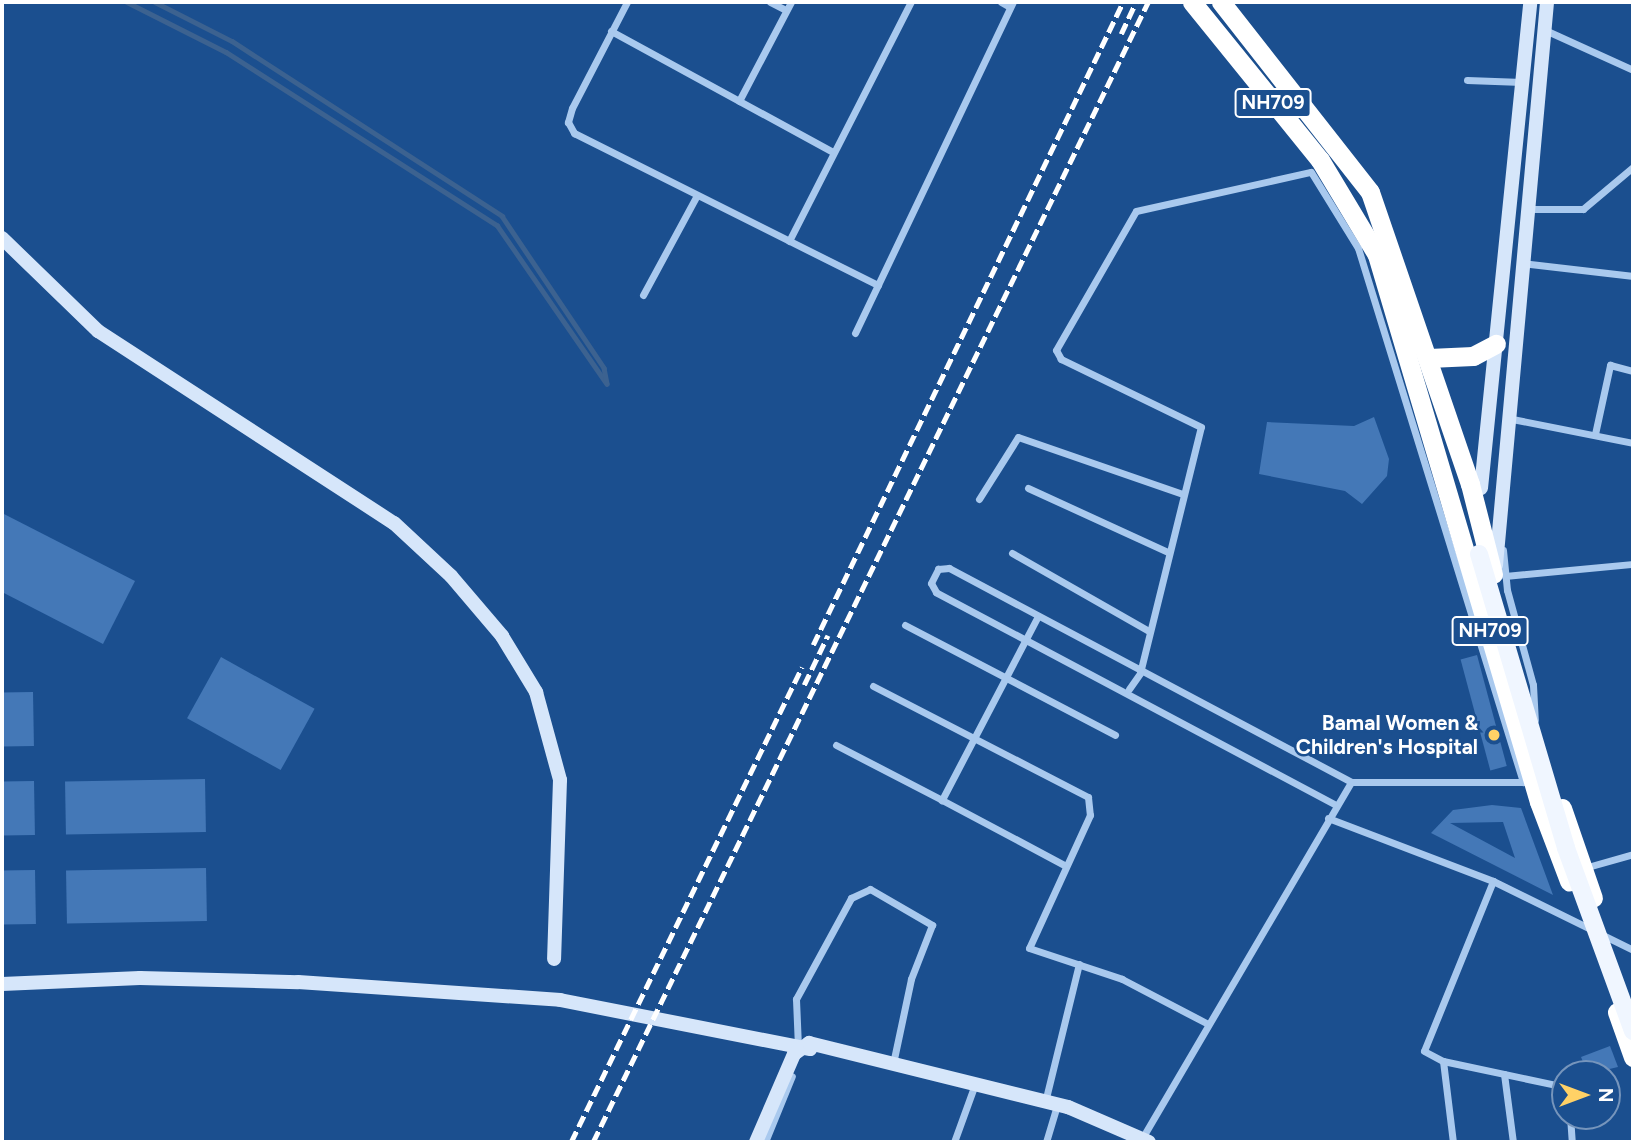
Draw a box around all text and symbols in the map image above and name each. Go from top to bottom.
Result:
road number: NH709 [1234,88,1312,118]
road number: NH709 [1452,616,1528,646]
place label: Bamal Women & Children's Hospital [1296,710,1478,760]
marker: Bamal Women & Children's Hospital [1484,725,1504,745]
north arrow [1551,1060,1621,1130]
text: N [1594,1088,1617,1102]

